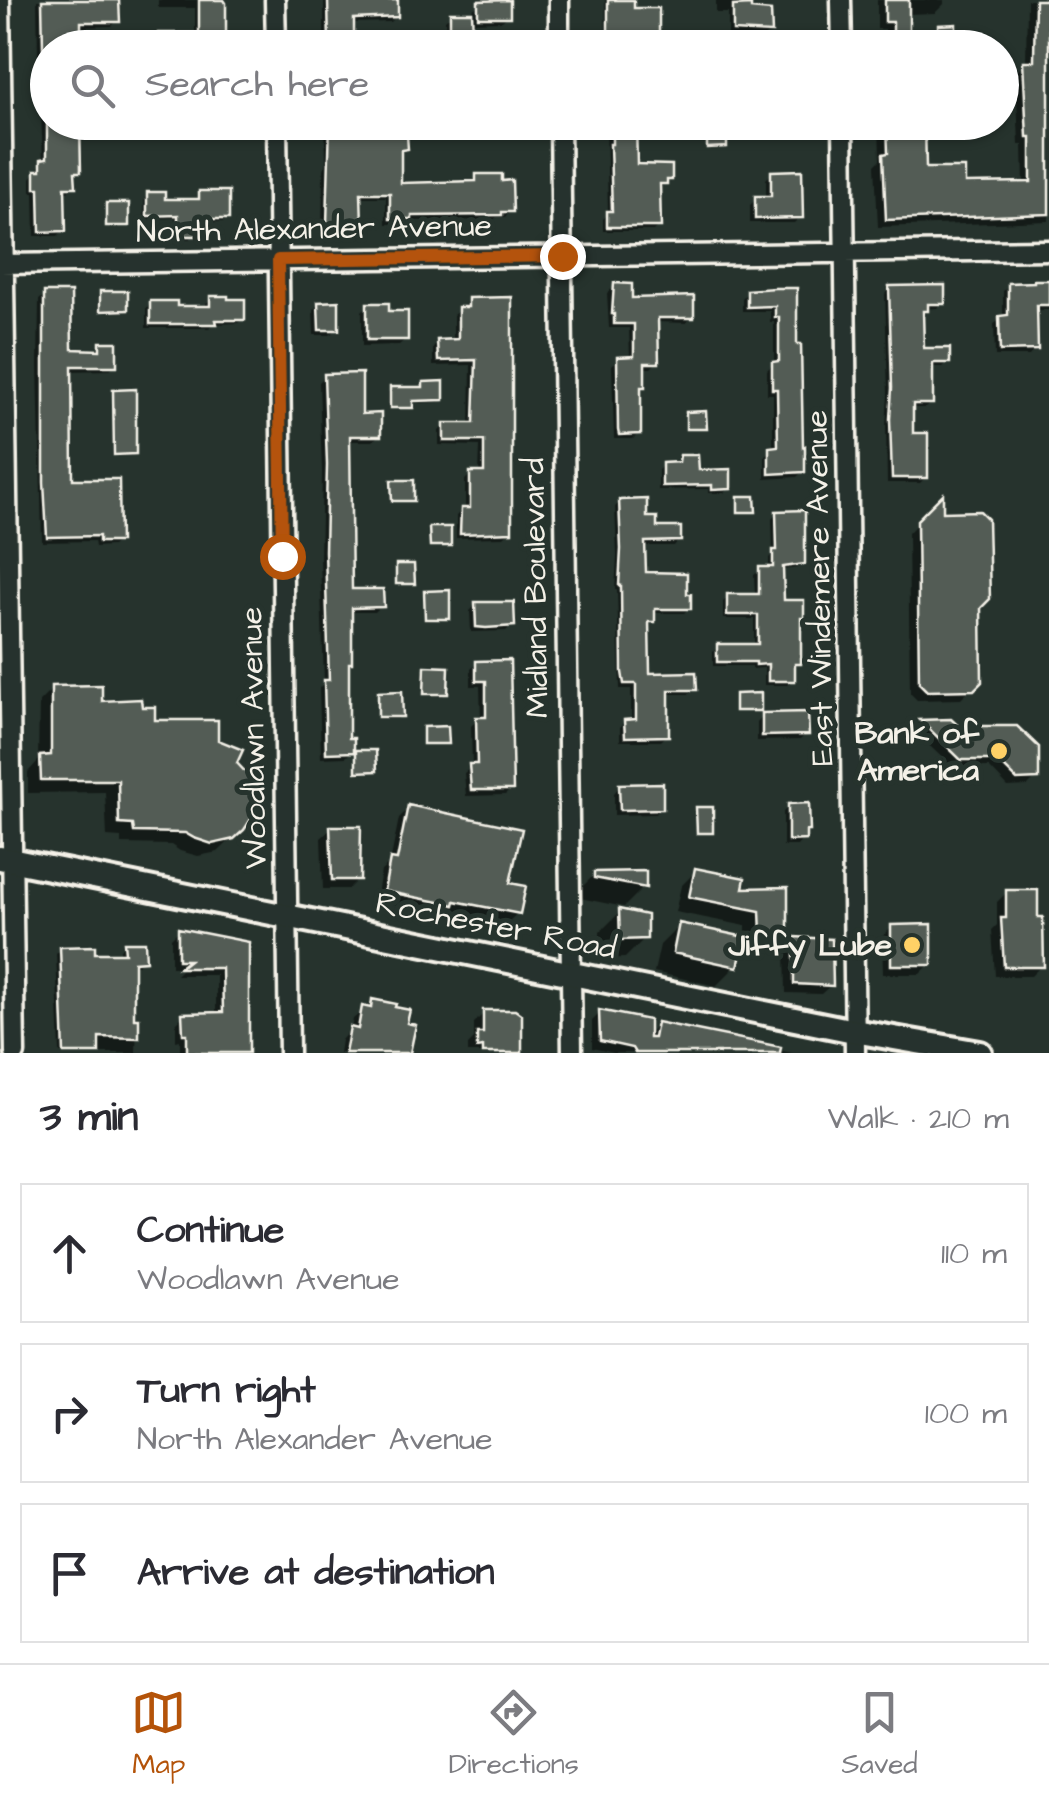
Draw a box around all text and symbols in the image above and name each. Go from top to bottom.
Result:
search box [30,30,1019,140]
icon: search [65,58,120,113]
text: Search here [145,59,369,111]
street label: North Alexander Avenue [136,203,492,255]
route end [540,234,586,280]
street label: East Windemere Avenue [794,410,846,766]
street label: Midland Boulevard [511,457,561,719]
route start [260,534,306,580]
street label: Woodlawn Avenue [229,606,279,870]
place label: Bank of America [855,711,980,793]
marker: Bank of America [988,740,1010,762]
street label: Rochester Road [372,881,620,971]
place label: Jiffy Lube [727,923,892,969]
marker: Jiffy Lube [901,934,923,956]
text: 3 min [40,1089,138,1147]
text: Walk · 210 m [828,1096,1009,1141]
text: Continue [137,1205,284,1257]
icon: ahead [42,1226,97,1281]
text: 110 m [941,1231,1007,1276]
text: Woodlawn Avenue [137,1257,399,1302]
text: Turn right [137,1365,316,1417]
icon: right [42,1386,97,1441]
text: 100 m [925,1391,1007,1436]
text: North Alexander Avenue [137,1417,493,1462]
icon: arrive [42,1546,97,1601]
text: Arrive at destination [137,1547,494,1599]
tab: Map [131,1685,186,1784]
tab: Directions [449,1685,579,1784]
tab: Saved [841,1685,918,1784]

